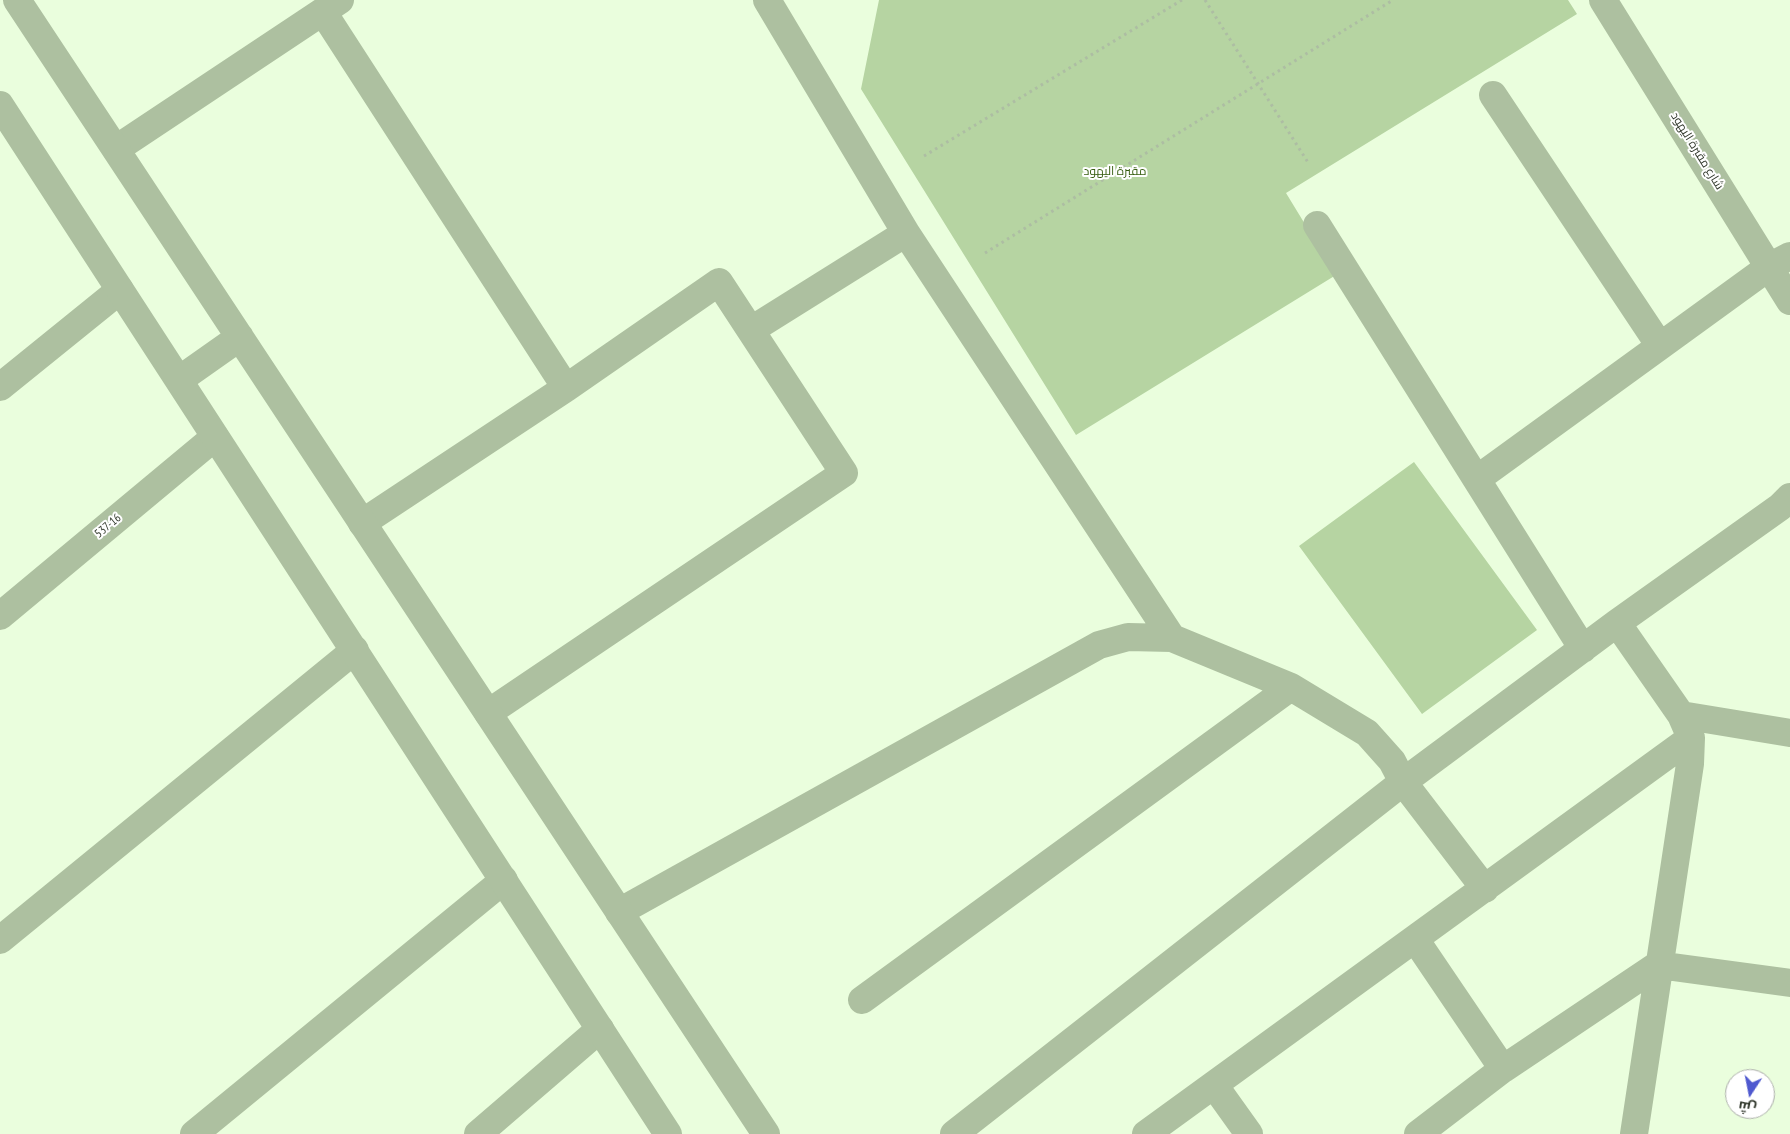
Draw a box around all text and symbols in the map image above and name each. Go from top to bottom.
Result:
street label: شارع مقبرة اليهود [1667,110,1727,192]
park label: مقبرة اليهود [1084,165,1146,179]
street label: 537-16 [92,511,124,541]
north arrow [1725,1069,1775,1119]
text: ش [1737,1097,1758,1118]

